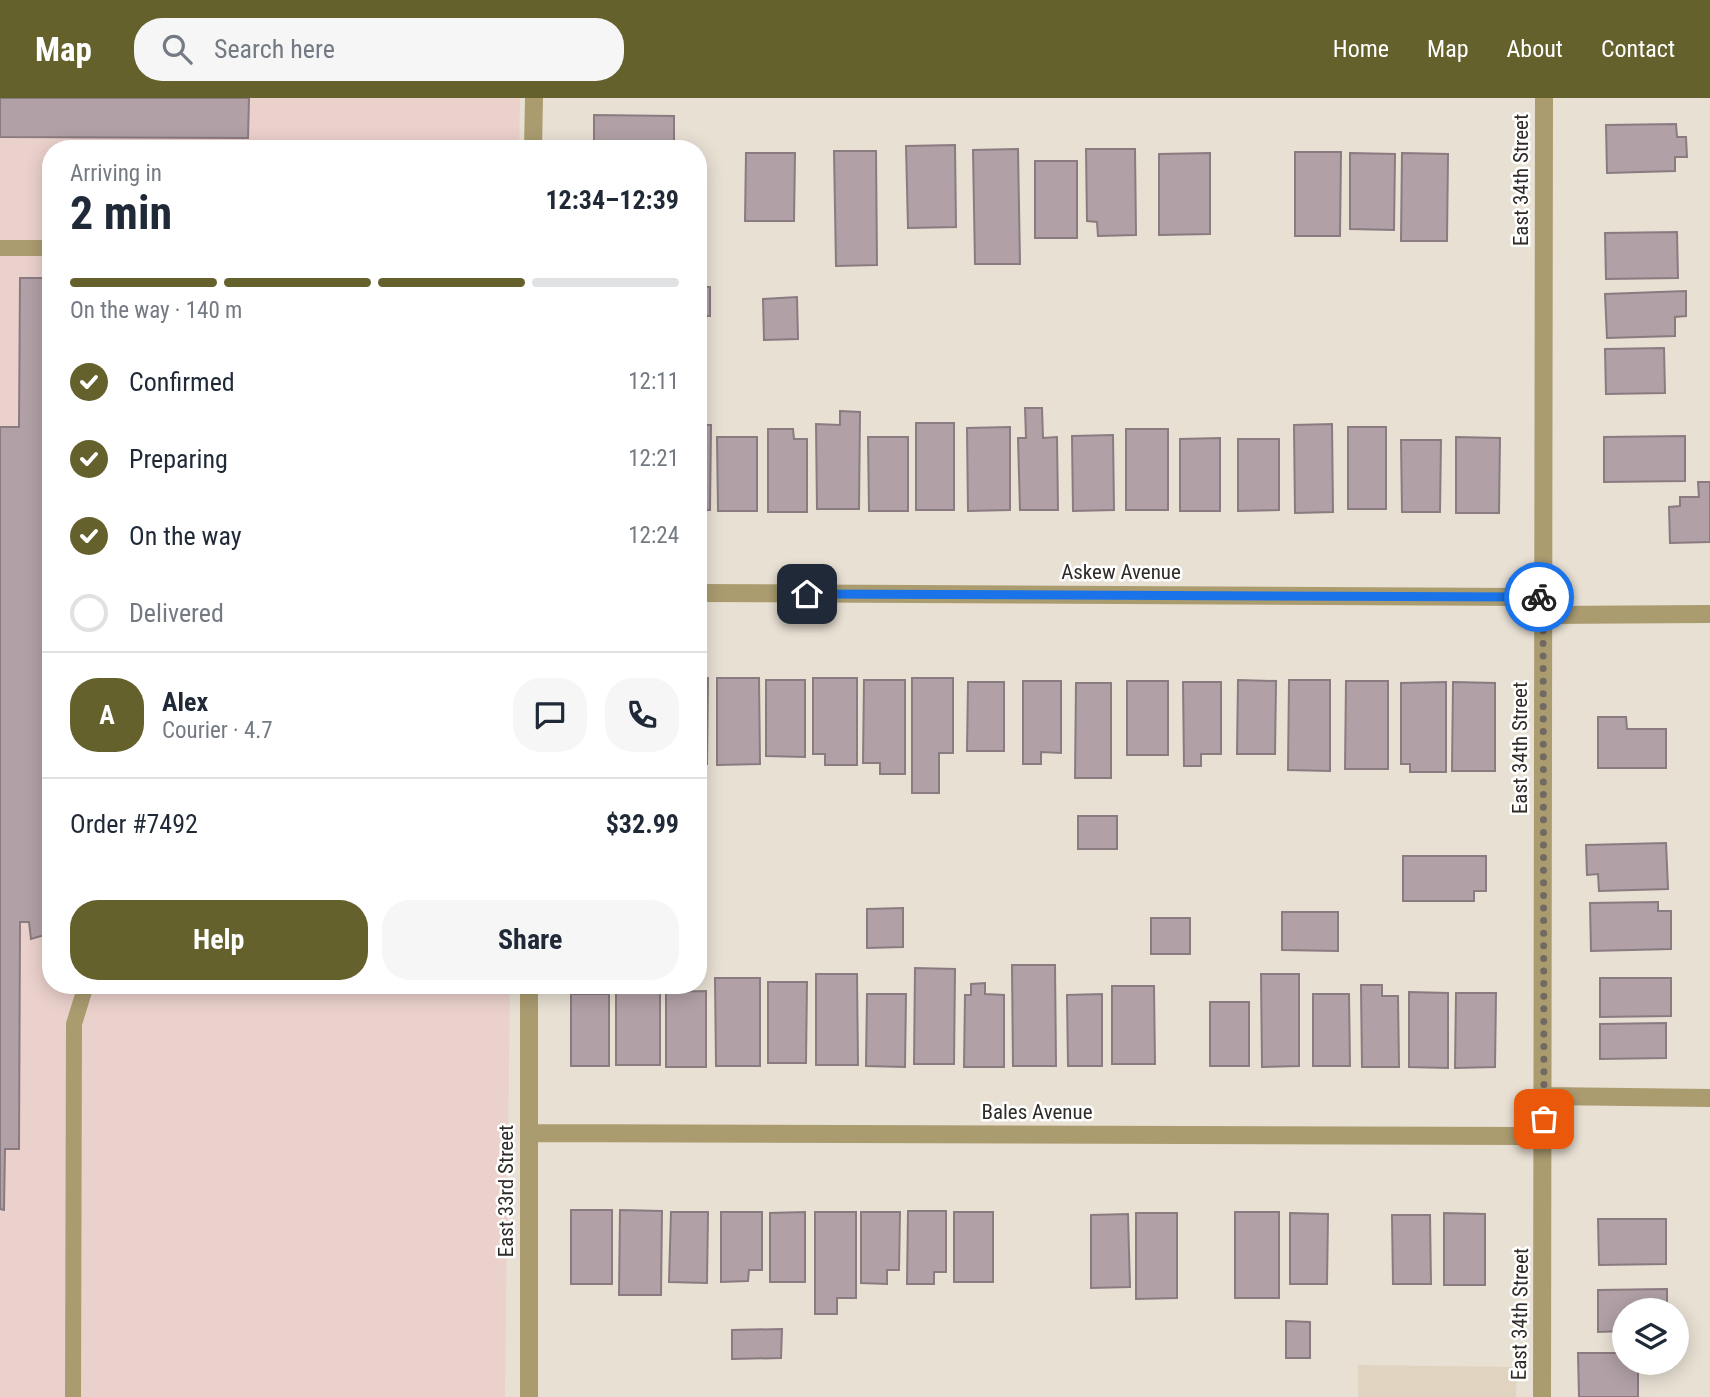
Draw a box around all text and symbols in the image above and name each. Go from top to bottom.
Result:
search box [134,18,624,81]
text: Map [35,30,92,69]
icon: search [158,30,196,68]
text: Search here [214,34,335,64]
text: Home [1333,35,1389,63]
text: Map [1427,35,1469,63]
text: About [1507,35,1563,63]
text: Contact [1601,35,1675,63]
street label: East 34th Street [1509,114,1533,246]
text: Arriving in [70,160,162,187]
text: 12:34–12:39 [545,185,679,215]
text: 2 min [70,186,172,240]
text: On the way · 140 m [70,297,242,324]
icon: check [70,363,108,401]
text: Confirmed [129,367,235,397]
text: 12:11 [628,368,679,395]
icon: check [70,440,108,478]
text: Preparing [129,444,228,474]
text: 12:21 [628,445,679,472]
icon: check [70,517,108,555]
text: On the way [129,521,242,551]
text: 12:24 [628,522,679,549]
street label: Askew Avenue [1061,560,1181,584]
courier [1504,562,1574,632]
pin [777,564,837,624]
icon: home [788,575,826,613]
icon: bike [1520,578,1558,616]
text: Delivered [129,598,224,628]
button: chat [513,678,587,752]
button: phone [605,678,679,752]
street label: East 34th Street [1508,682,1532,814]
text: Alex [162,687,208,717]
text: A [99,700,115,730]
text: Courier · 4.7 [162,717,273,744]
text: Order #7492 [70,809,198,839]
text: $32.99 [606,809,679,839]
button: Help [70,900,368,980]
button: Share [382,900,679,980]
pin [1514,1089,1574,1149]
street label: Bales Avenue [981,1100,1093,1124]
icon: bag [1525,1100,1563,1138]
street label: East 33rd Street [494,1125,518,1257]
street label: East 34th Street [1507,1248,1533,1380]
map controls [1612,1298,1689,1375]
button: layers [1612,1298,1689,1375]

